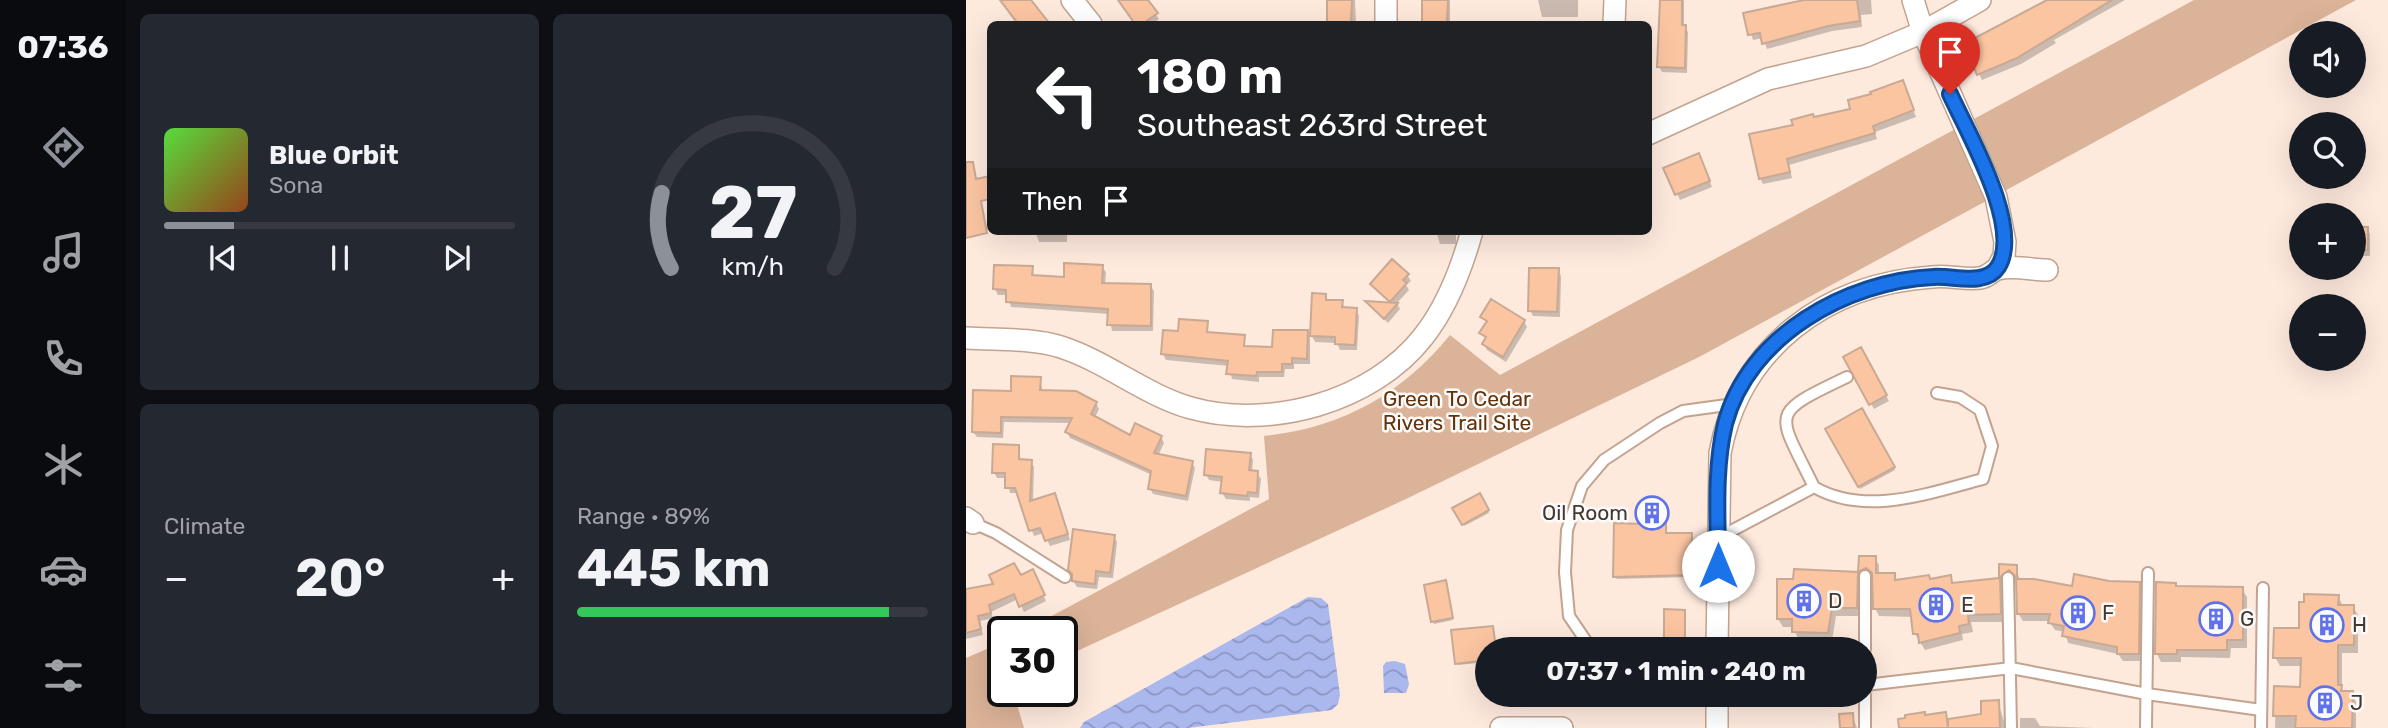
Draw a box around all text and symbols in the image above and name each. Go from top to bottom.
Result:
map controls [2289,21,2366,371]
button: sound [2289,21,2366,98]
pin [1920,22,1980,94]
text: 07:36 [17,28,109,66]
icon: arrive [1931,33,1969,71]
text: 180 m [1137,47,1283,105]
icon: left [1022,49,1113,140]
text: Southeast 263rd Street [1137,106,1487,144]
button: search [2289,112,2366,189]
icon: directions [39,123,88,172]
text: Blue Orbit [269,140,399,171]
text: Sona [269,171,323,199]
text: 27 [708,171,797,257]
icon: arrive [1097,182,1135,220]
text: Then [1022,186,1083,217]
button: + [2289,203,2366,280]
icon: music [39,228,88,277]
icon: previous [204,239,242,277]
icon: pause [321,239,359,277]
icon: next [438,239,476,277]
text: km/h [721,252,784,281]
button: − [2289,294,2366,371]
icon: phone [39,334,88,383]
park label: Green To Cedar Rivers Trail Site [1383,386,1531,435]
icon: climate [39,440,88,489]
building icon: Oil Room [1633,494,1671,532]
place label: Oil Room [1542,500,1628,525]
text: Range · 89% [577,502,710,530]
text: Climate [164,512,245,540]
position arrow [1681,529,1755,603]
text: 445 km [577,537,771,599]
icon: car [39,545,88,594]
text: 20° [295,547,385,609]
text: − [164,555,189,601]
text: + [491,555,515,601]
building icon: D [1785,582,1823,620]
building icon: E [1917,586,1955,624]
place label: D [1828,588,1842,613]
place label: E [1961,592,1974,617]
building icon: F [2059,594,2097,632]
place label: F [2102,600,2114,625]
building icon: G [2197,600,2235,638]
place label: G [2240,606,2254,631]
building icon: H [2308,606,2346,644]
place label: H [2352,612,2367,637]
speed limit sign: 30 [987,616,1078,707]
icon: filters [39,651,88,700]
text: 07:37 · 1 min · 240 m [1546,656,1806,687]
building icon: J [2306,684,2344,722]
place label: J [2350,690,2363,715]

